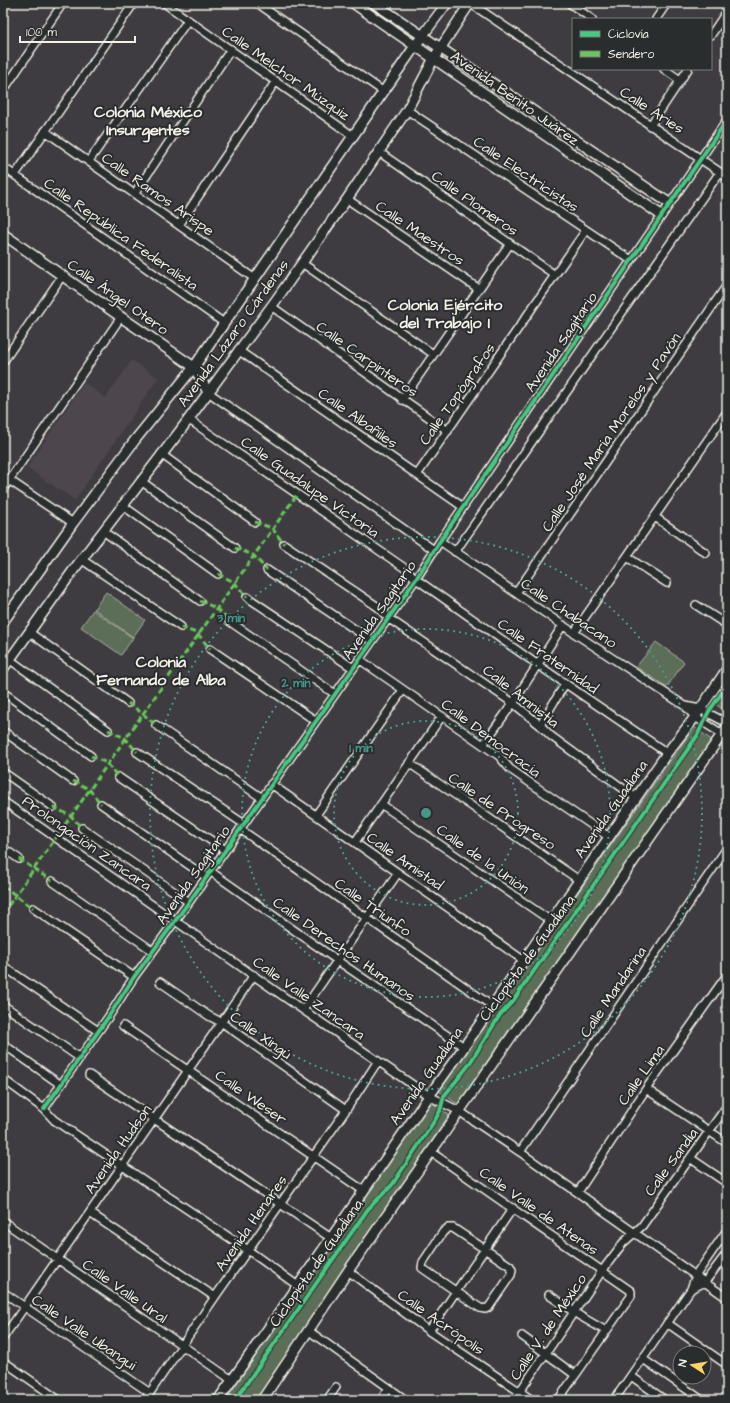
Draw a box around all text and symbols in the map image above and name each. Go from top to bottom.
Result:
scale bar [20,18,135,44]
legend [572,18,712,70]
street label: Calle Melchor Múzquiz [217,21,354,126]
text: 100 m [26,24,57,41]
text: Ciclovía [608,26,649,43]
street label: Avenida Benito Juárez [446,46,584,151]
text: Sendero [608,46,654,63]
street label: Calle Aries [615,82,688,139]
district label: Colonia México Insurgentes [94,101,203,143]
street label: Calle Electricistas [469,131,583,218]
street label: Calle Ramos Arispe [97,148,218,241]
street label: Calle Plomeros [427,166,523,241]
street label: Calle República Federalista [39,173,202,296]
street label: Calle Maestros [371,196,469,271]
street label: Calle Ángel Otero [62,255,173,341]
street label: Avenida Lázaro Cárdenas [173,255,294,411]
street label: Avenida Sagitario [520,288,604,397]
district label: Colonia Ejército del Trabajo I [388,294,503,334]
street label: Calle Carpinteros [311,316,422,403]
street label: Calle José María Morelos y Pavón [537,328,687,537]
street label: Calle Topógrafos [414,339,502,450]
street label: Calle Albañiles [314,383,402,454]
street label: Calle Guadalupe Victoria [236,432,383,543]
street label: Avenida Sagitario [337,556,423,665]
street label: Calle Chabacano [516,573,621,654]
text: 3 min [216,610,245,627]
street label: Calle Fraternidad [493,614,603,699]
district label: Colonia Fernando de Alba [96,651,227,691]
street label: Calle Amnistía [478,660,564,733]
text: 2 min [281,675,310,692]
street label: Calle Democracia [437,694,545,783]
text: 1 min [349,740,373,757]
street label: Avenida Guadiana [570,756,653,862]
street label: Calle de Progreso [443,768,560,856]
street label: Prolongación Zancara [17,791,156,897]
centre of rings [419,806,433,820]
street label: Calle de la Unión [432,820,534,900]
street label: Avenida Sagitario [151,821,237,930]
street label: Calle Amistad [362,827,448,896]
street label: Calle Triunfo [330,873,416,942]
street label: Ciclopista de Guadiana [474,891,581,1026]
street label: Calle Derechos Humanos [268,892,420,1007]
street label: Calle Mandarina [575,942,652,1042]
street label: Calle Valle Zancara [248,952,369,1045]
street label: Calle Xingú [225,1006,296,1065]
street label: Avenida Guadiana [385,1023,468,1129]
street label: Calle Lima [613,1041,670,1110]
street label: Calle Weser [211,1065,291,1130]
street label: Avenida Hudson [80,1100,157,1198]
street label: Calle Sandia [640,1124,703,1201]
street label: Calle Valle de Atenas [475,1162,603,1261]
street label: Avenida Henares [210,1171,293,1276]
street label: Ciclopista de Guadiana [264,1195,369,1331]
street label: Calle Valle Ural [78,1254,172,1329]
street label: Calle V. de México [505,1269,592,1385]
street label: Calle Acrópolis [393,1285,489,1360]
street label: Calle Valle Ubangui [26,1289,141,1377]
north arrow [672,1345,712,1385]
text: N [675,1358,691,1368]

